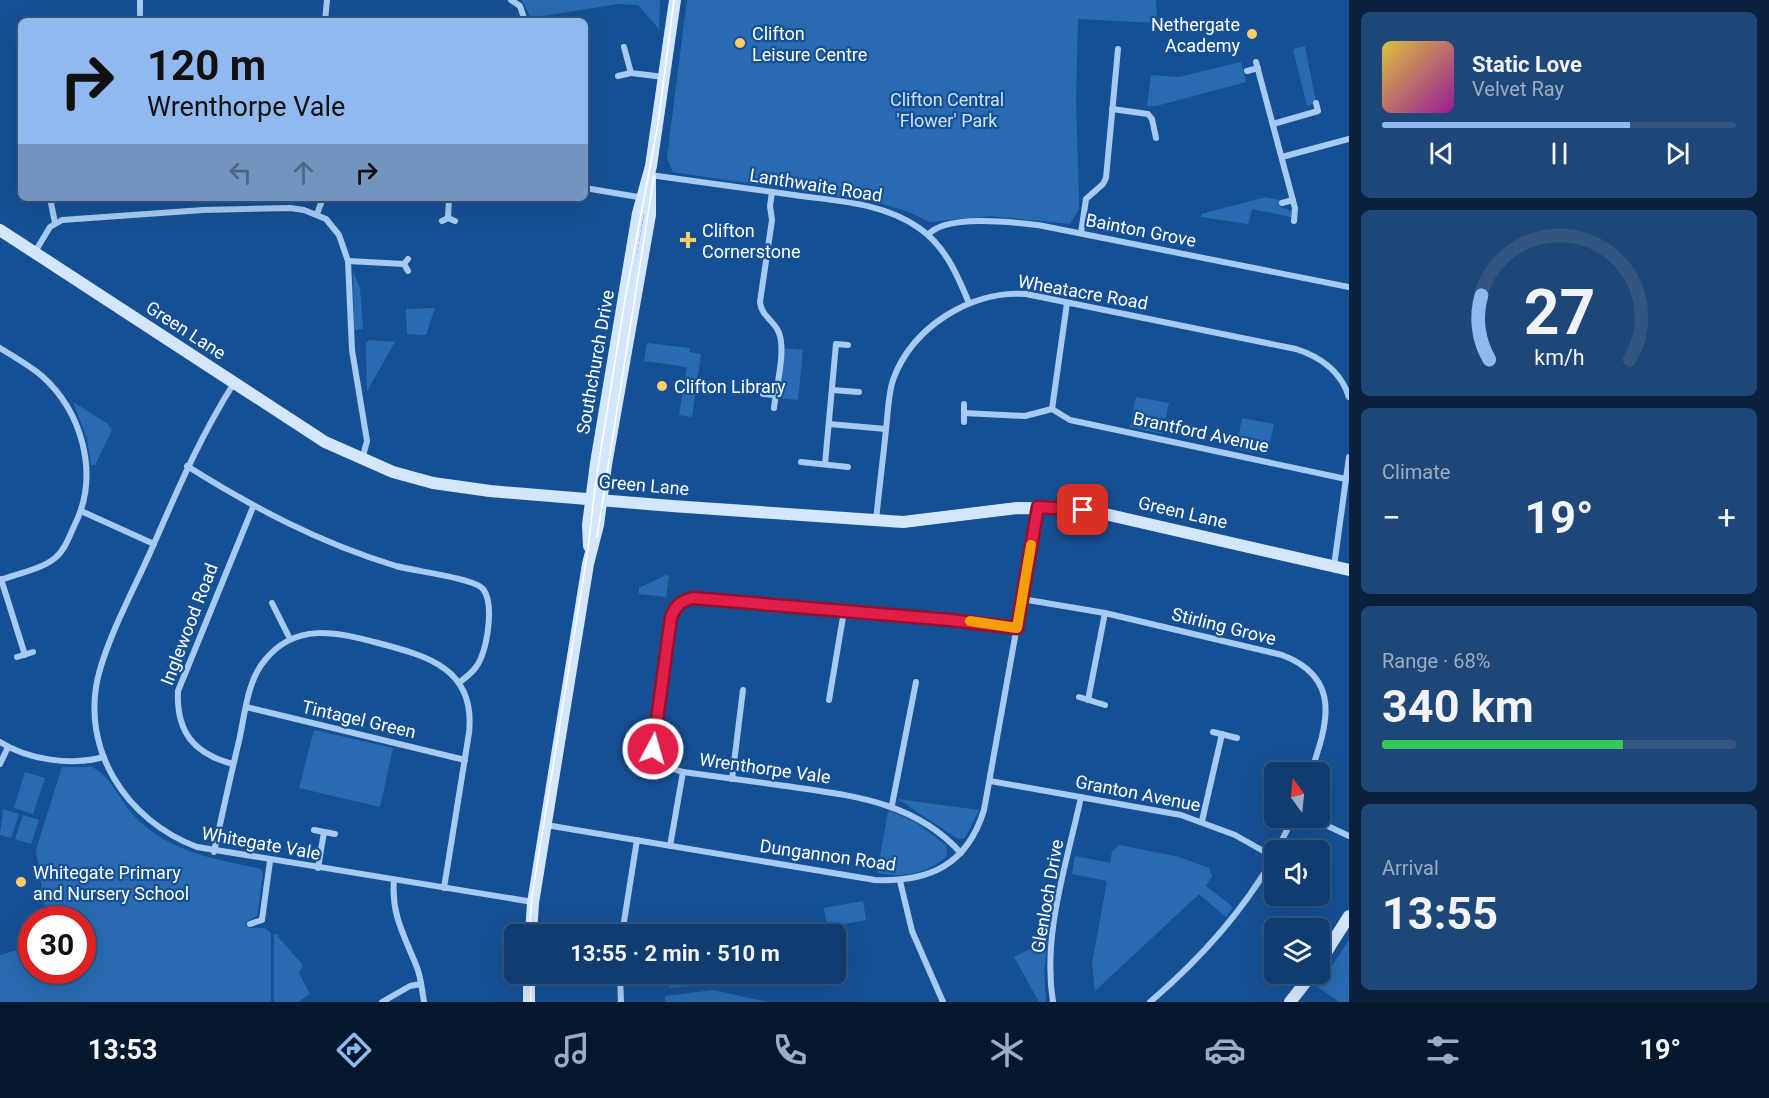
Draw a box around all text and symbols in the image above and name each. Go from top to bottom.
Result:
place label: Nethergate Academy [1151,14,1240,56]
place label: Clifton Leisure Centre [752,23,867,65]
marker: Nethergate Academy [1245,27,1259,41]
marker: Clifton Leisure Centre [733,36,747,50]
text: 120 m [147,41,266,90]
icon: right [48,42,126,120]
text: Static Love [1472,52,1582,77]
text: Velvet Ray [1472,77,1564,101]
park label: Clifton Central 'Flower' Park [890,89,1004,131]
text: Wrenthorpe Vale [147,91,345,123]
icon: previous [1425,137,1458,170]
icon: pause [1543,137,1576,170]
icon: next [1661,137,1694,170]
icon: left [224,156,257,189]
icon: ahead [287,156,320,189]
icon: right [350,156,383,189]
street label: Lanthwaite Road [748,164,884,206]
street label: Bainton Grove [1084,209,1198,251]
place label: Clifton Cornerstone [702,220,800,262]
marker: Clifton Cornerstone [679,231,697,249]
street label: Wheatacre Road [1016,270,1150,314]
text: 27 [1523,276,1595,349]
street label: Southchurch Drive [572,288,618,436]
street label: Green Lane [142,297,230,363]
text: km/h [1534,345,1584,370]
place label: Clifton Library [674,376,786,397]
marker: Clifton Library [655,379,669,393]
street label: Brantford Avenue [1131,407,1271,457]
text: Climate [1382,460,1450,484]
street label: Green Lane [598,471,690,499]
pin [1057,484,1108,535]
text: 19° [1524,491,1594,544]
street label: Green Lane [1136,492,1230,532]
icon: arrive [1066,493,1099,526]
text: − [1382,498,1401,537]
text: + [1717,498,1736,537]
street label: Inglewood Road [156,560,222,688]
street label: Stirling Grove [1170,603,1278,649]
text: Range · 68% [1382,649,1490,673]
text: 340 km [1382,680,1534,733]
street label: Tintagel Green [300,696,418,742]
position arrow [621,717,685,781]
street label: Wrenthorpe Vale [698,748,832,788]
north arrow [1264,762,1330,828]
map controls [1264,762,1330,984]
street label: Granton Avenue [1074,771,1202,815]
street label: Whitegate Vale [200,822,322,864]
street label: Dungannon Road [758,835,898,875]
street label: Glenloch Drive [1027,838,1067,954]
button: sound [1264,840,1330,906]
text: Arrival [1382,856,1439,880]
place label: Whitegate Primary and Nursery School [33,862,189,904]
marker: Whitegate Primary and Nursery School [14,875,28,889]
text: 13:55 [1382,887,1498,940]
speed limit sign: 30 [18,906,96,984]
button: layers [1264,918,1330,984]
text: 13:55 · 2 min · 510 m [570,941,780,966]
icon: directions [333,1029,375,1071]
icon: music [551,1029,593,1071]
icon: phone [769,1029,811,1071]
icon: climate [986,1029,1028,1071]
icon: car [1204,1029,1246,1071]
icon: filters [1422,1029,1464,1071]
text: 13:53 [88,1034,157,1066]
text: 19° [1640,1034,1681,1066]

